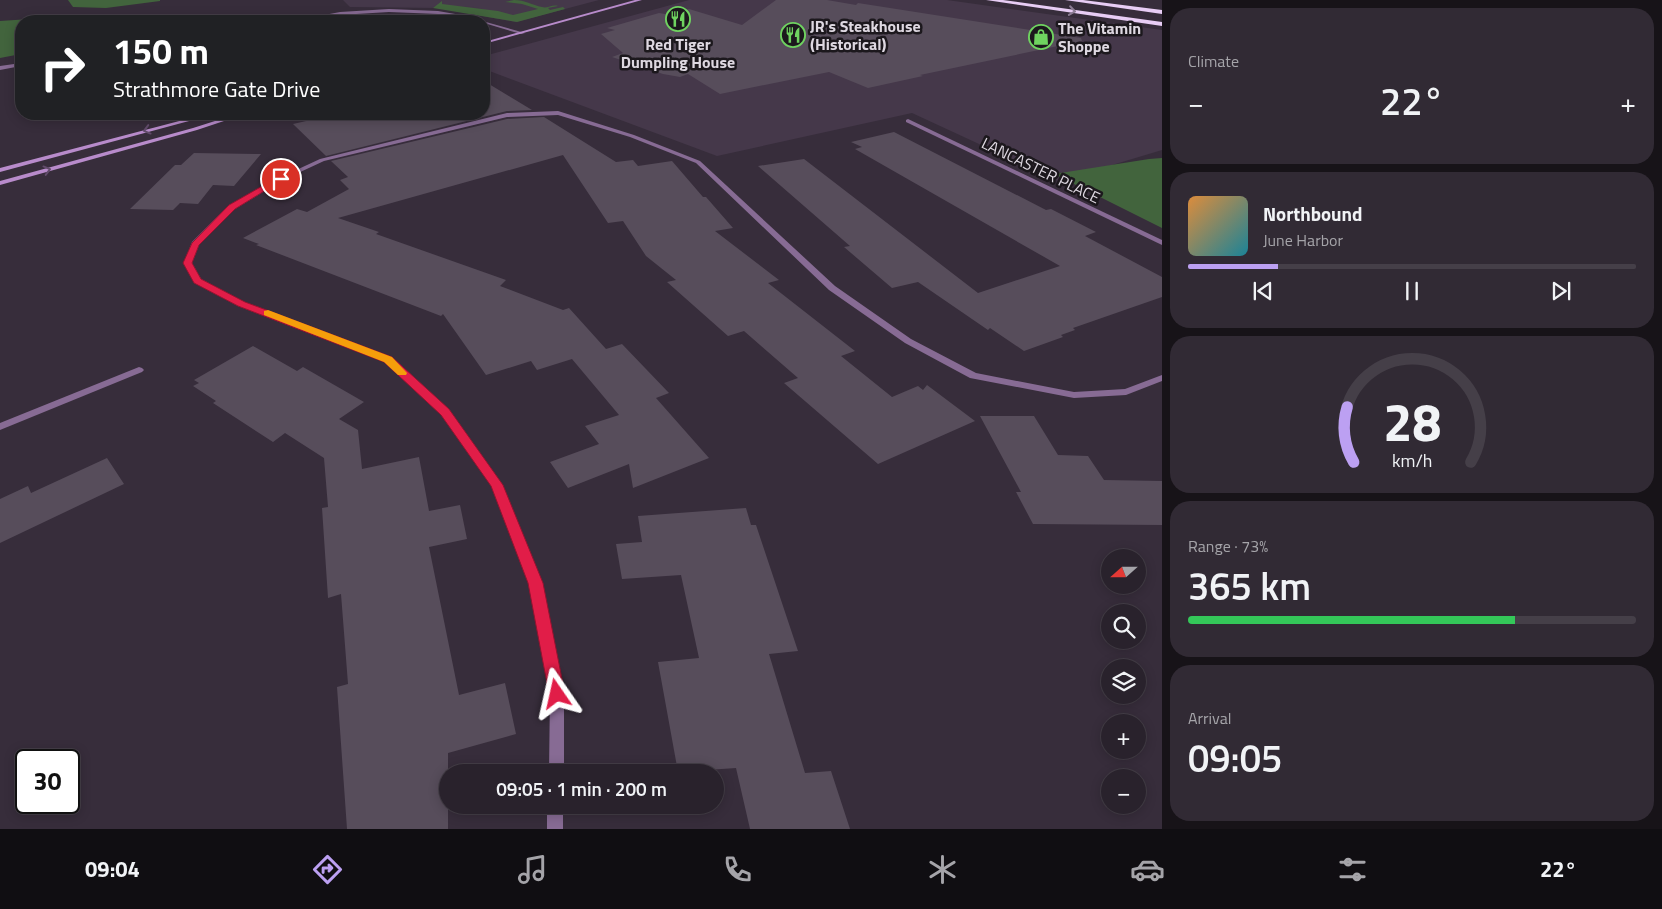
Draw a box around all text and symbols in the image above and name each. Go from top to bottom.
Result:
restaurant icon: Red Tiger Dumpling House [665,6,691,32]
one-way arrow [1068,6,1076,16]
place label: JR's Steakhouse (Historical) [810,14,921,56]
place label: The Vitamin Shoppe [1058,16,1141,58]
restaurant icon: JR's Steakhouse (Historical) [780,22,806,48]
text: 150 m [113,24,209,78]
shop icon: The Vitamin Shoppe [1028,24,1054,50]
place label: Red Tiger Dumpling House [621,32,735,74]
icon: right [30,35,95,100]
text: Climate [1188,49,1239,73]
text: Strathmore Gate Drive [113,72,320,106]
text: 22° [1380,72,1444,130]
text: − [1188,81,1204,124]
text: + [1620,81,1636,124]
one-way arrow [143,124,152,135]
street label: LANCASTER PLACE [978,131,1105,209]
pin [260,158,302,200]
one-way arrow [43,165,51,176]
icon: arrive [267,165,295,193]
text: Northbound [1263,199,1363,228]
text: June Harbor [1263,228,1343,252]
icon: previous [1249,277,1277,305]
icon: pause [1398,277,1426,305]
icon: next [1547,277,1575,305]
text: 28 [1383,382,1441,461]
text: km/h [1392,447,1432,474]
text: Range · 73% [1188,534,1268,558]
north arrow [1101,549,1146,594]
map controls [1101,549,1146,814]
text: 365 km [1188,557,1311,615]
button: search [1101,604,1146,649]
button: layers [1101,659,1146,704]
position arrow [530,667,582,719]
text: Arrival [1188,706,1231,730]
button: + [1101,714,1146,759]
text: 09:05 [1188,729,1282,787]
speed limit sign: 30 [15,749,80,814]
button: − [1101,769,1146,814]
text: 09:05 · 1 min · 200 m [496,774,667,803]
text: 09:04 [85,852,140,886]
icon: directions [310,852,345,887]
icon: music [515,852,550,887]
icon: phone [720,852,755,887]
icon: climate [925,852,960,887]
icon: car [1130,852,1165,887]
icon: filters [1335,852,1370,887]
text: 22° [1540,852,1577,886]

